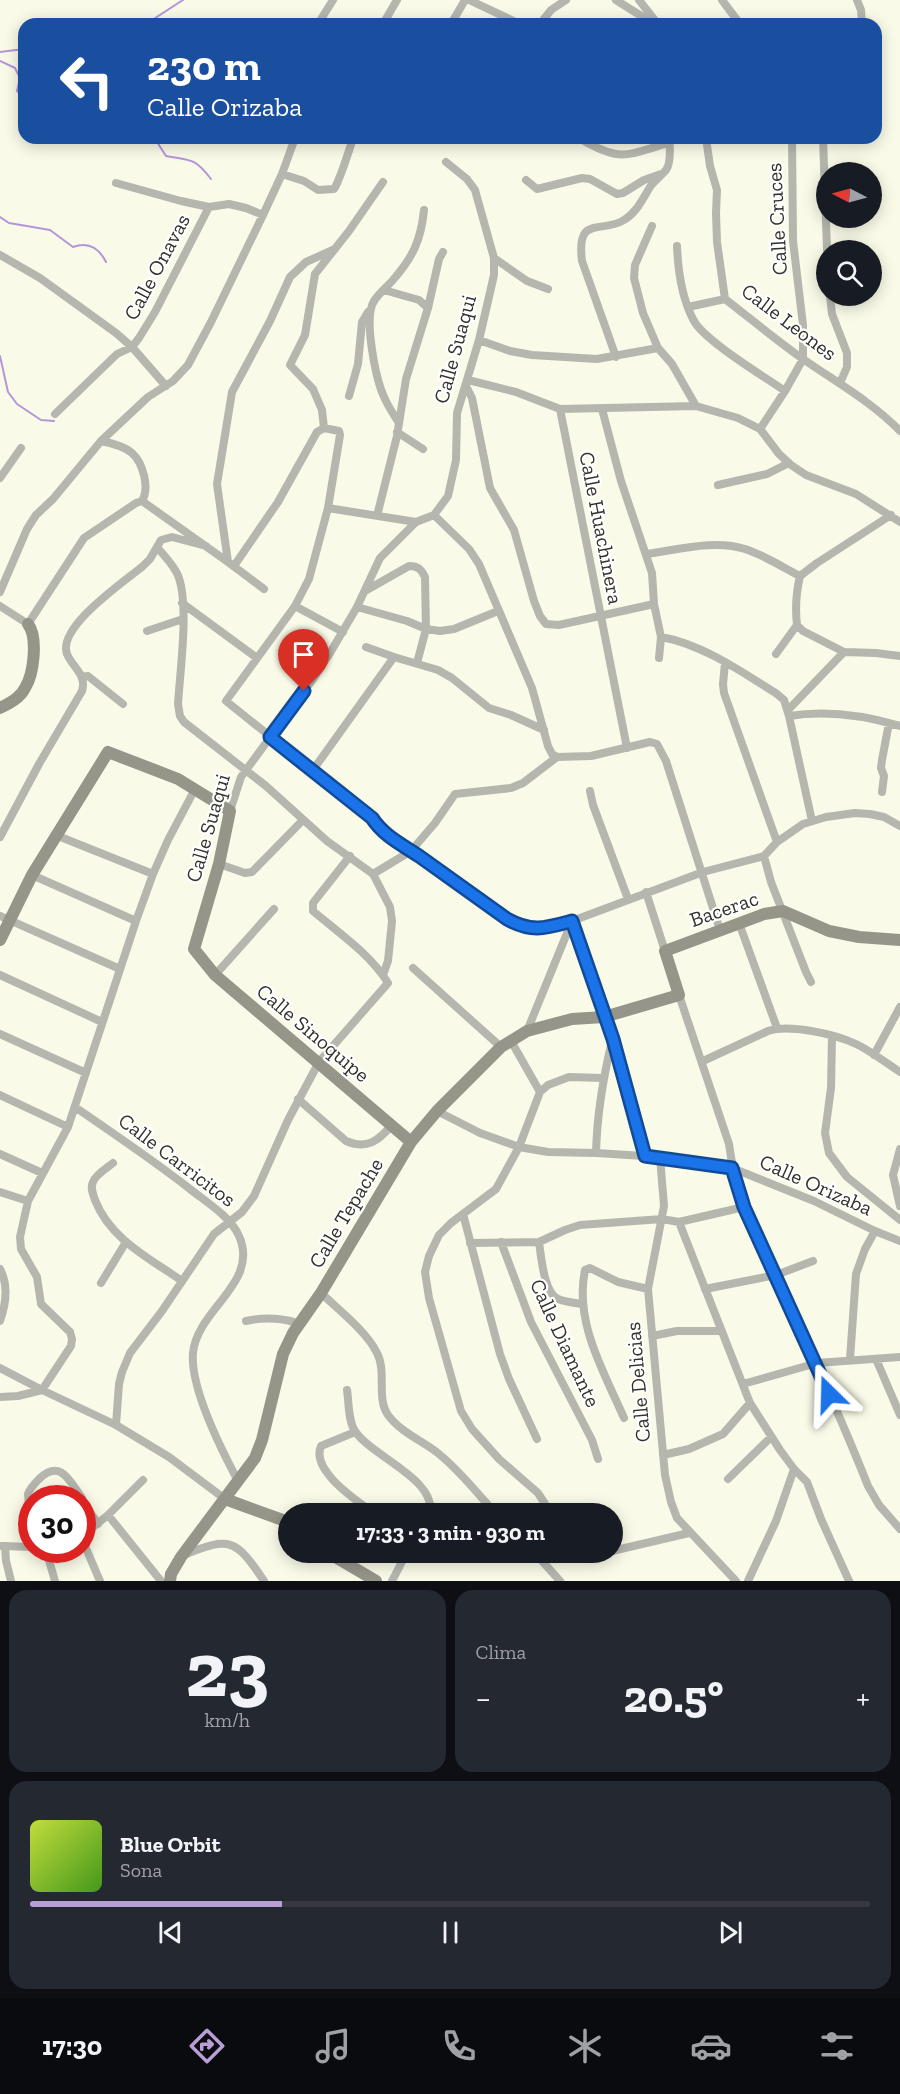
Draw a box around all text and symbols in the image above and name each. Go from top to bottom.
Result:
text: 230 m [147,40,261,91]
icon: left [48,42,126,120]
text: Calle Orizaba [147,91,302,123]
street label: Calle Cruces [761,162,792,276]
north arrow [816,162,882,228]
map controls [816,162,882,306]
street label: Calle Onavas [118,209,195,324]
button: search [816,240,882,306]
street label: Calle Leones [737,278,842,366]
street label: Calle Suaqui [428,292,481,406]
street label: Calle Huachinera [574,449,629,606]
pin [278,629,329,691]
icon: arrive [287,638,320,671]
street label: Calle Suaqui [180,771,235,885]
street label: Bacerac [686,885,762,932]
street label: Calle Sinoquipe [252,978,375,1087]
street label: Calle Carricitos [114,1107,241,1212]
street label: Calle Orizaba [756,1149,876,1221]
street label: Calle Tepache [303,1153,388,1272]
street label: Calle Diamante [525,1275,606,1411]
street label: Calle Delicias [620,1321,655,1443]
position arrow [797,1362,861,1426]
speed limit sign: 30 [18,1485,96,1563]
text: 17:33 · 3 min · 930 m [356,1519,545,1546]
text: 23 [186,1622,269,1716]
text: Clima [476,1640,526,1664]
text: 20.5° [623,1670,724,1724]
text: − [476,1678,491,1717]
text: + [856,1678,870,1717]
text: km/h [204,1708,250,1732]
text: Blue Orbit [120,1831,220,1858]
text: Sona [120,1858,162,1882]
icon: previous [154,1916,187,1949]
icon: pause [434,1916,467,1949]
icon: next [714,1916,747,1949]
icon: directions [186,2025,228,2067]
icon: music [312,2025,354,2067]
icon: phone [438,2025,480,2067]
icon: climate [564,2025,606,2067]
icon: car [690,2025,732,2067]
icon: filters [816,2025,858,2067]
text: 17:30 [42,2030,102,2062]

